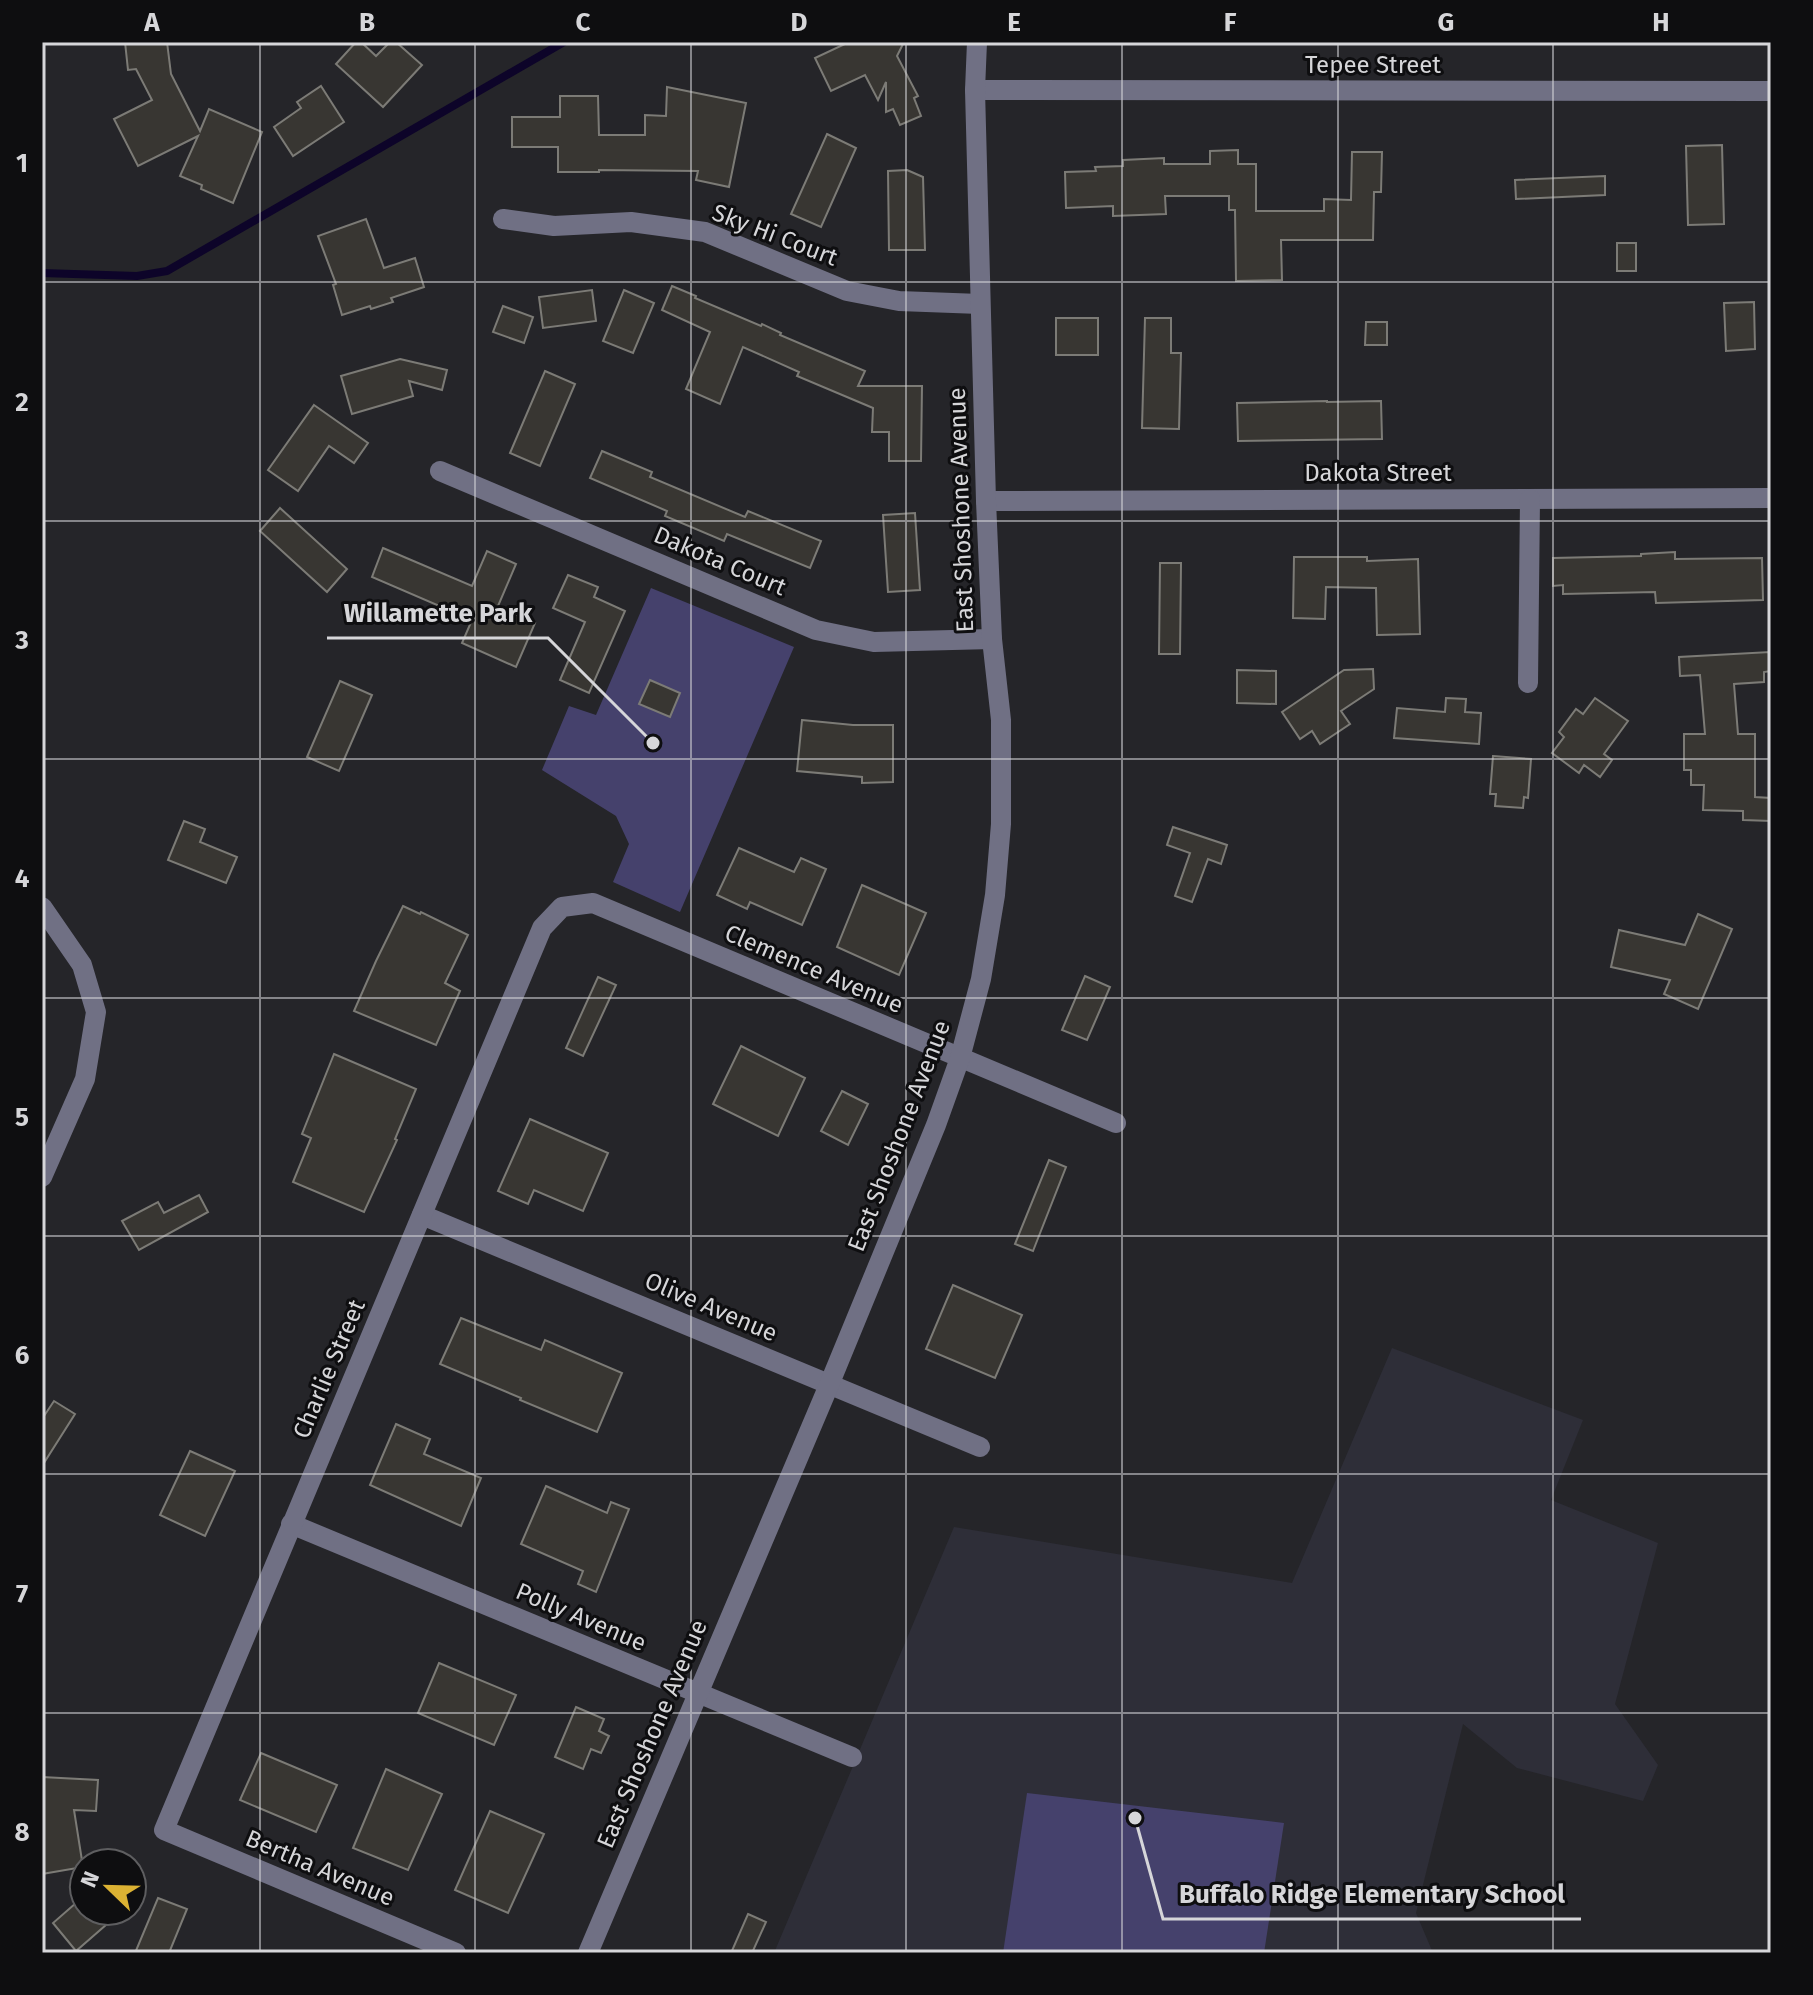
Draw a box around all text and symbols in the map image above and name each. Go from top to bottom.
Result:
text: A [143,7,160,38]
text: B [359,7,375,38]
text: C [576,7,591,38]
text: D [791,7,808,38]
text: E [1007,7,1021,38]
text: F [1224,7,1237,38]
text: G [1438,7,1454,38]
text: H [1652,7,1670,38]
street label: Tepee Street [1305,51,1441,79]
text: 1 [16,148,28,179]
street label: Sky Hi Court [708,198,842,272]
text: 2 [15,387,29,418]
street label: East Shoshone Avenue [943,387,979,633]
street label: Dakota Street [1304,459,1452,487]
street label: Dakota Court [650,521,791,602]
callout: Willamette Park [327,588,548,638]
text: Willamette Park [344,598,533,629]
text: 3 [14,625,29,656]
text: 4 [15,863,30,894]
street label: Clemence Avenue [721,919,907,1019]
street label: East Shoshone Avenue [842,1017,956,1255]
text: 5 [15,1102,29,1133]
street label: Olive Avenue [641,1267,781,1347]
street label: Charlie Street [287,1295,371,1443]
text: 6 [15,1340,30,1371]
street label: Polly Avenue [512,1577,650,1657]
text: 7 [16,1579,28,1610]
street label: East Shoshone Avenue [591,1616,713,1852]
text: 8 [14,1817,30,1848]
street label: Bertha Avenue [241,1824,399,1912]
north arrow [68,1847,148,1927]
text: N [75,1867,105,1891]
callout: Buffalo Ridge Elementary School [1163,1869,1581,1919]
text: Buffalo Ridge Elementary School [1179,1879,1565,1910]

